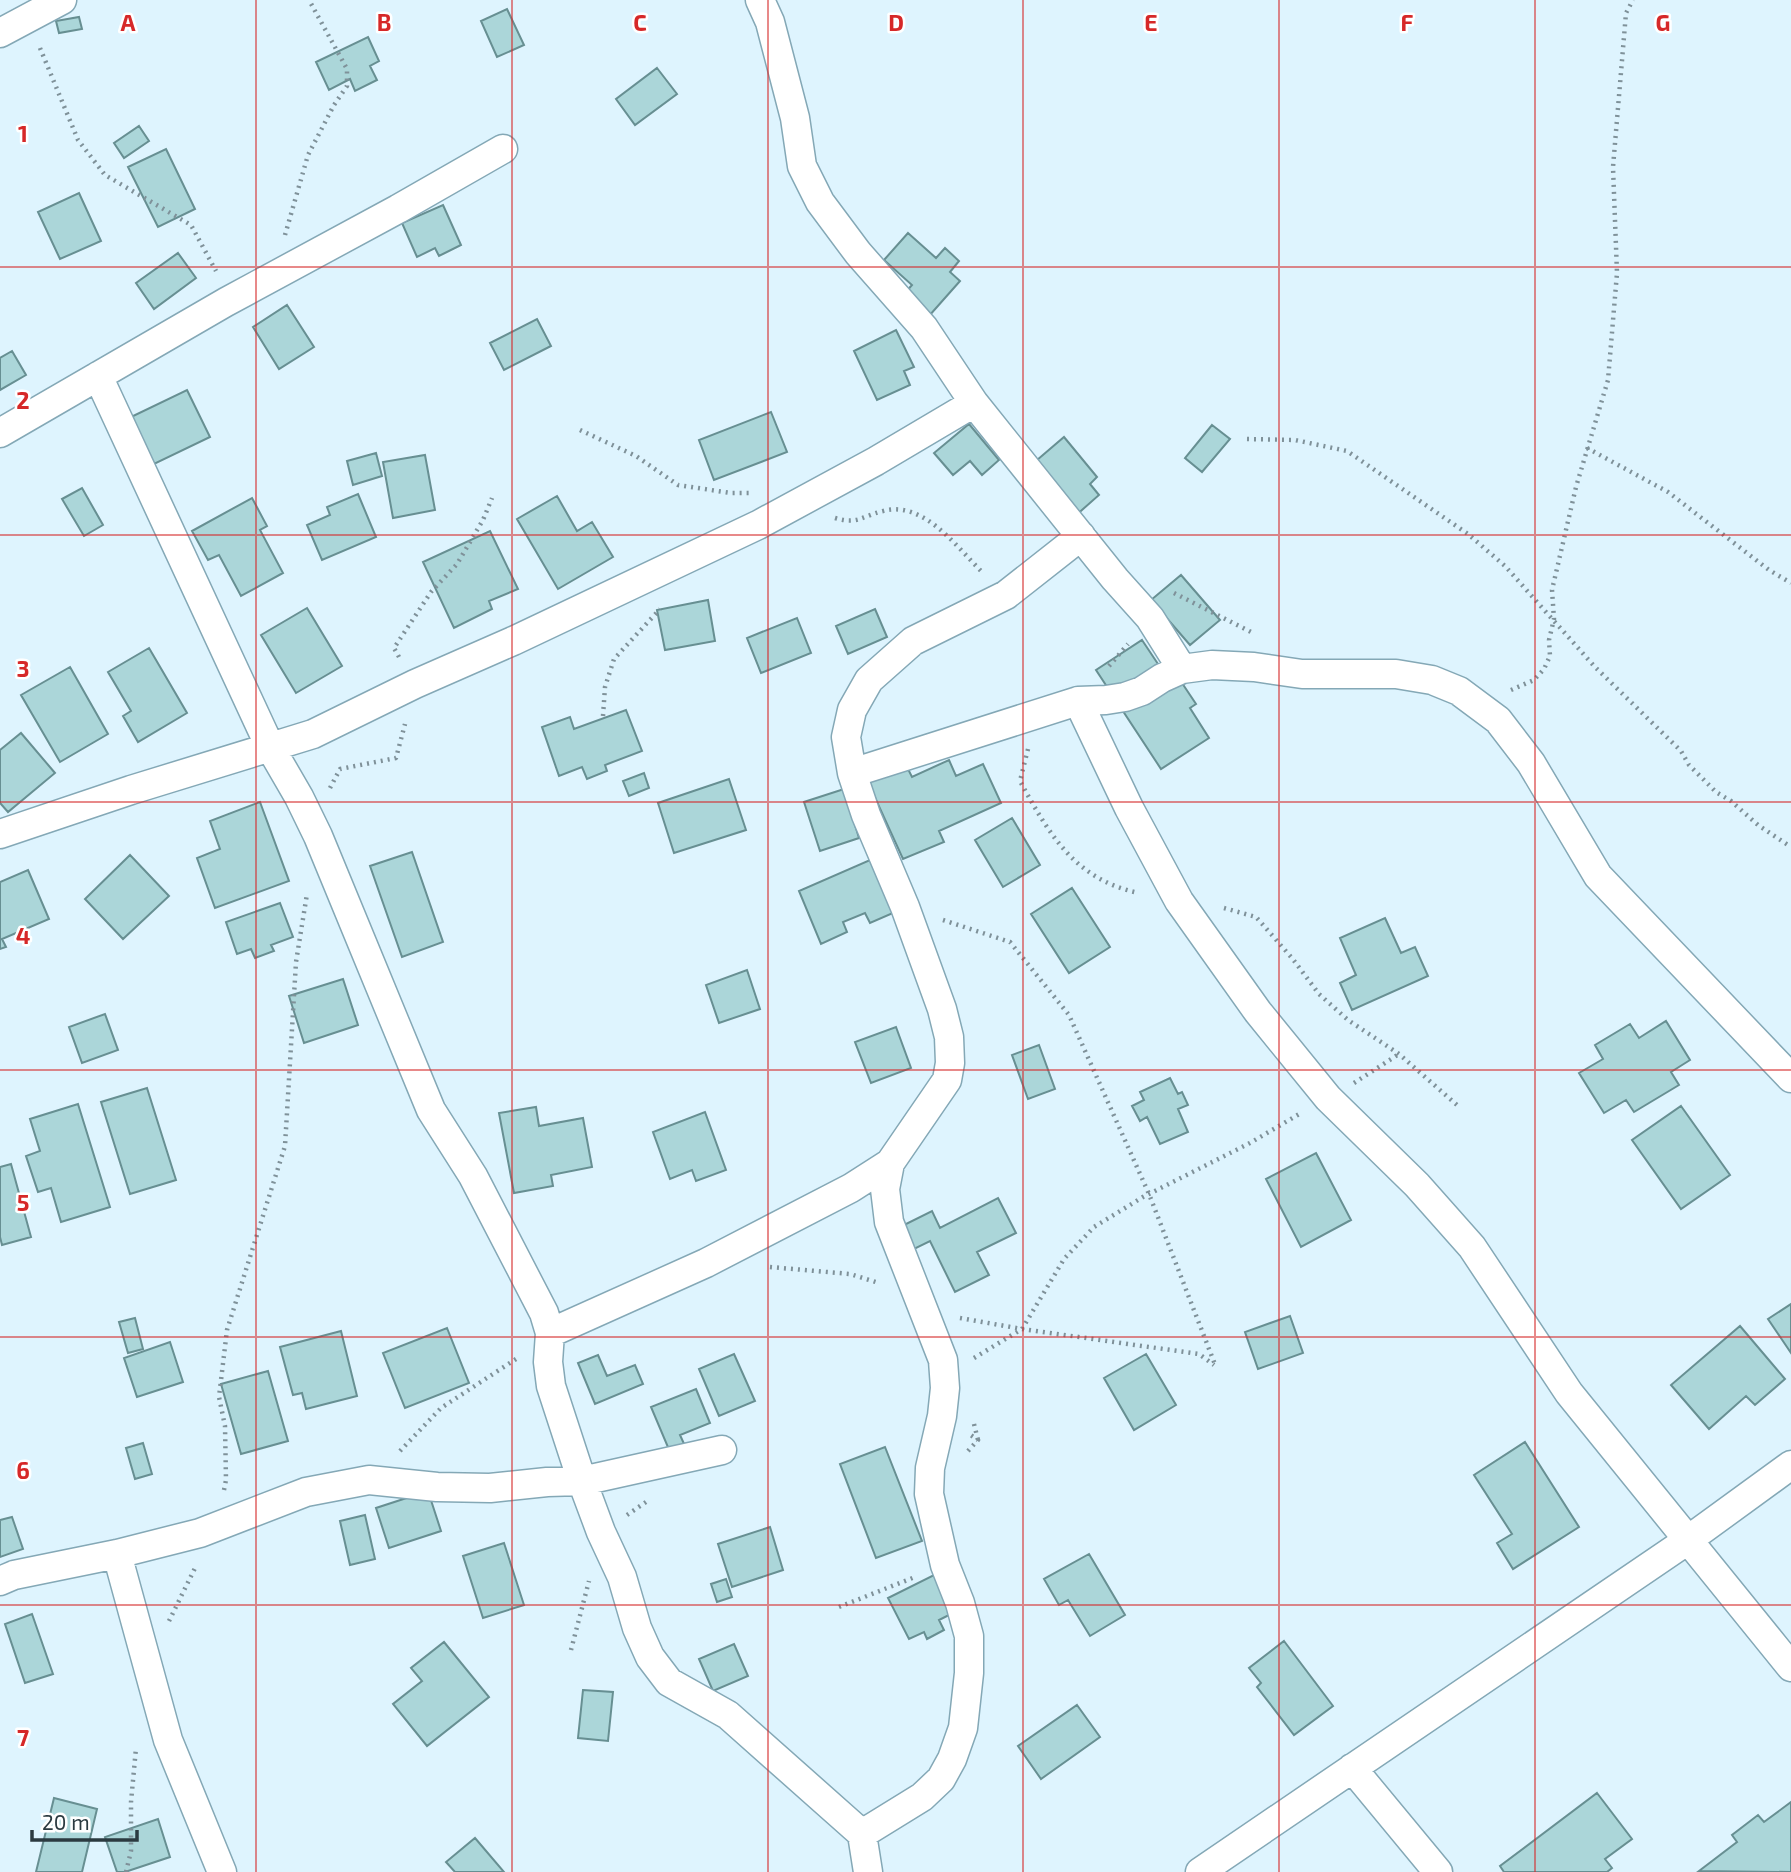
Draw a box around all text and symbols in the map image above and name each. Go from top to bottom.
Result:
text: A [120,8,136,36]
text: B [377,8,391,36]
text: C [633,8,647,36]
text: D [888,8,904,36]
text: E [1144,8,1158,36]
text: F [1401,8,1414,36]
text: G [1656,8,1670,36]
text: 1 [18,119,28,147]
text: 2 [16,386,30,414]
text: 3 [16,654,30,682]
text: 4 [16,921,30,949]
text: 5 [17,1188,29,1216]
text: 6 [16,1456,30,1484]
text: 7 [17,1723,29,1751]
scale bar [32,1798,136,1842]
text: 20 m [42,1809,90,1834]

